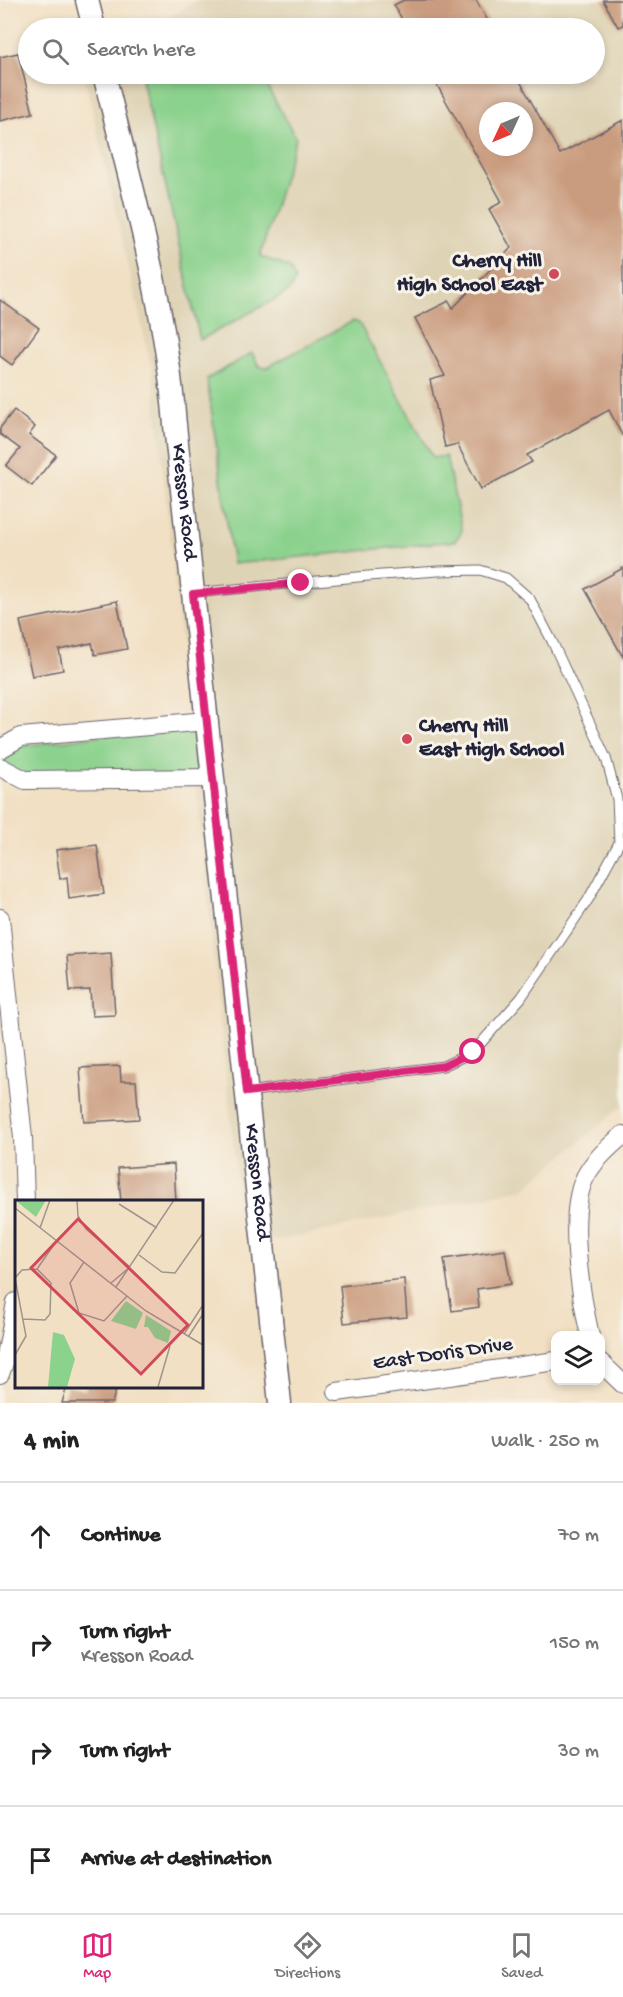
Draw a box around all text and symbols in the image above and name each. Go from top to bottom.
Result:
search box [18,18,605,84]
icon: search [39,35,72,68]
text: Search here [87,38,195,64]
north arrow [479,102,533,156]
place label: Cherry Hill High School East [397,250,544,299]
marker: Cherry Hill High School East [547,267,561,281]
street label: Kresson Road [165,442,202,563]
route end [287,569,313,595]
place label: Cherry Hill East High School [418,715,565,764]
marker: Cherry Hill East High School [400,732,414,746]
route start [459,1038,485,1064]
street label: Kresson Road [238,1123,275,1243]
inset map [15,1200,202,1388]
map controls [551,1331,605,1385]
button: layers [551,1331,605,1385]
street label: East Doris Drive [371,1333,516,1377]
text: 4 min [24,1427,79,1458]
text: Walk · 250 m [491,1431,599,1454]
icon: ahead [24,1520,57,1553]
text: Continue [81,1523,161,1549]
text: 70 m [558,1525,599,1548]
text: Turn right [81,1620,169,1646]
icon: right [24,1628,57,1661]
text: 150 m [550,1633,599,1656]
text: Kresson Road [81,1646,192,1669]
icon: right [24,1736,57,1769]
text: Turn right [81,1739,169,1765]
text: 30 m [558,1741,599,1764]
icon: arrive [24,1844,57,1877]
text: Arrive at destination [81,1847,271,1873]
tab: Map [81,1929,114,1984]
tab: Directions [275,1929,340,1984]
tab: Saved [501,1929,542,1984]

